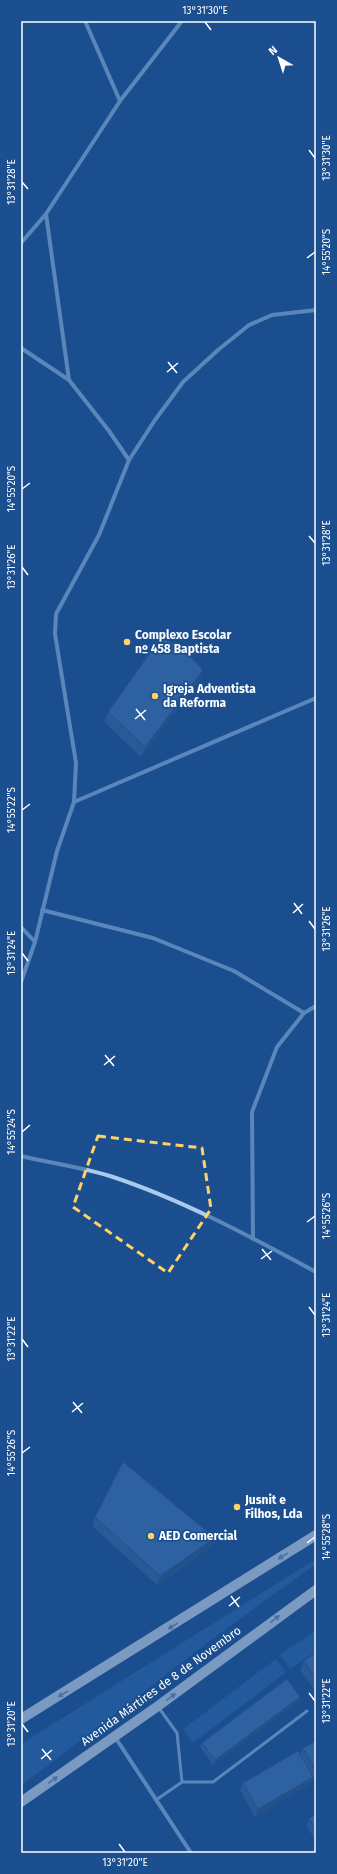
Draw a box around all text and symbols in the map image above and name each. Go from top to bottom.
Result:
text: 13°31'30"E [182,5,228,17]
north arrow [259,38,299,78]
text: N [266,43,280,58]
text: 13°31'30"E [321,135,333,181]
text: 13°31'28"E [6,159,18,205]
text: 14°55'20"S [321,228,333,275]
text: 14°55'20"S [6,465,18,512]
text: 13°31'28"E [321,520,333,566]
text: 13°31'26"E [6,544,18,590]
place label: Complexo Escolar nº 458 Baptista [135,628,231,656]
marker: Complexo Escolar nº 458 Baptista [122,637,132,647]
place label: Igreja Adventista da Reforma [163,682,256,710]
marker: Igreja Adventista da Reforma [150,691,160,701]
text: 14°55'22"S [6,786,18,833]
text: 13°31'26"E [321,906,333,952]
text: 13°31'24"E [6,931,18,975]
text: 14°55'24"S [6,1109,18,1155]
text: 14°55'26"S [321,1192,333,1239]
text: 13°31'24"E [321,1293,333,1337]
text: 13°31'22"E [6,1316,18,1362]
text: 14°55'26"S [6,1429,18,1476]
place label: Jusnit e Filhos, Lda [244,1493,303,1521]
marker: Jusnit e Filhos, Lda [232,1502,242,1512]
text: 14°55'28"S [321,1513,333,1560]
place label: AED Comercial [158,1529,238,1543]
marker: AED Comercial [146,1531,156,1541]
one-way arrow [278,1552,288,1560]
one-way arrow [270,1615,281,1623]
one-way arrow [167,1622,179,1629]
street label: Avenida Mártires de 8 de Novembro [78,1623,244,1749]
text: 13°31'22"E [321,1678,333,1724]
one-way arrow [57,1691,69,1698]
one-way arrow [165,1692,176,1701]
text: 13°31'20"E [6,1701,18,1747]
one-way arrow [48,1776,59,1784]
text: 13°31'20"E [102,1857,148,1869]

